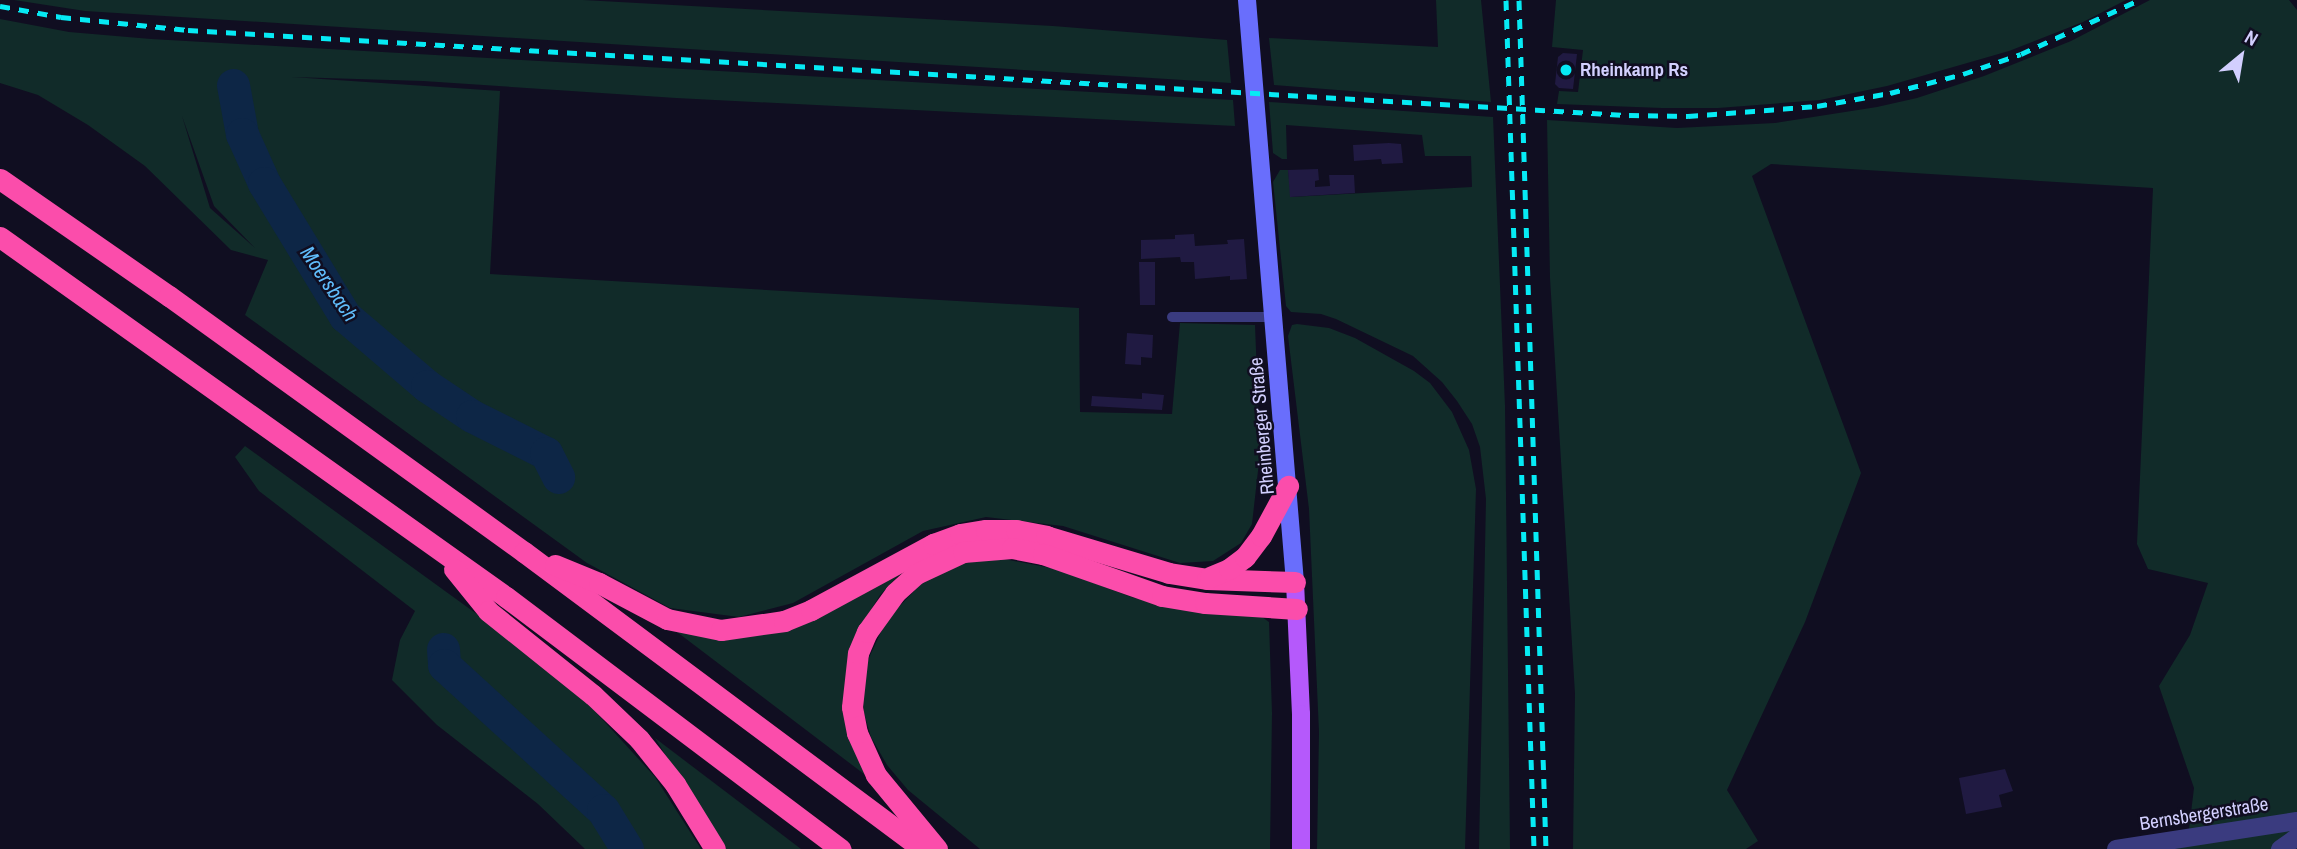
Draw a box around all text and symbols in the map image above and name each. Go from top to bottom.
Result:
north arrow [2206,21,2276,91]
text: N [2240,24,2263,52]
place label: Rheinkamp Rs [1580,59,1688,81]
marker: Rheinkamp Rs [1558,62,1574,78]
water label: Moersbach [295,242,363,326]
street label: Rheinberger Straße [1245,356,1279,496]
street label: Bernsbergerstraße [2138,793,2270,835]

